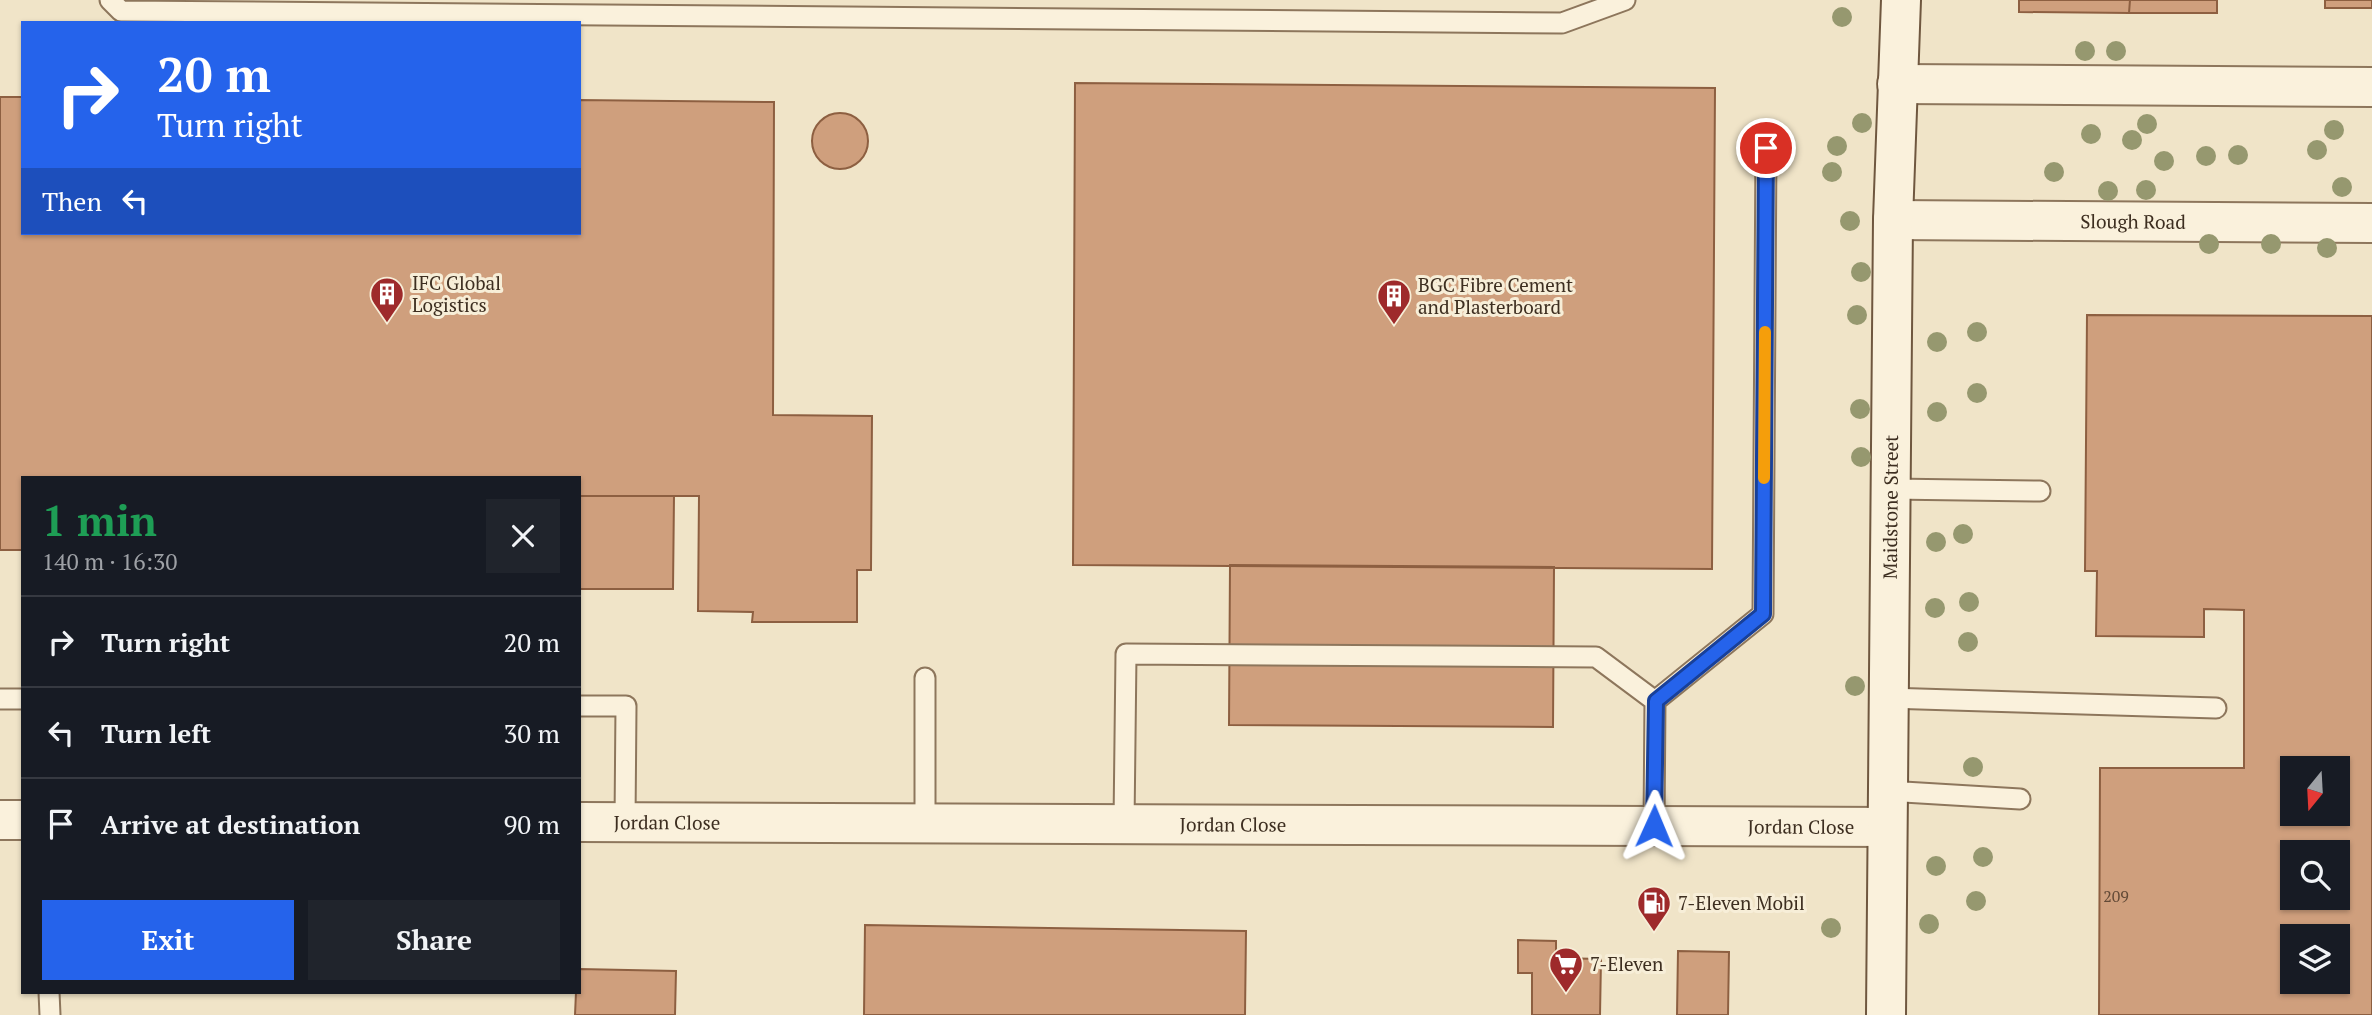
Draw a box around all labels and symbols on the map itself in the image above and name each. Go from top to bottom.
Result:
pin [1736,118,1796,178]
street label: Slough Road [2080,208,2186,234]
place label: IFC Global Logistics [412,270,501,317]
place label: BGC Fibre Cement and Plasterboard [1418,272,1573,319]
building icon: IFC Global Logistics [368,275,406,324]
building icon: BGC Fibre Cement and Plasterboard [1375,277,1413,326]
street label: Maidstone Street [1877,435,1903,579]
north arrow [2280,756,2350,826]
position arrow [1617,789,1691,863]
street label: Jordan Close [614,809,720,835]
street label: Jordan Close [1180,811,1286,837]
street label: Jordan Close [1748,813,1854,839]
fuel station icon: 7-Eleven Mobil [1635,884,1673,933]
house number: 209 [2103,885,2129,907]
place label: 7-Eleven Mobil [1678,890,1805,915]
supermarket icon: 7-Eleven [1547,945,1585,994]
place label: 7-Eleven [1590,951,1663,976]

